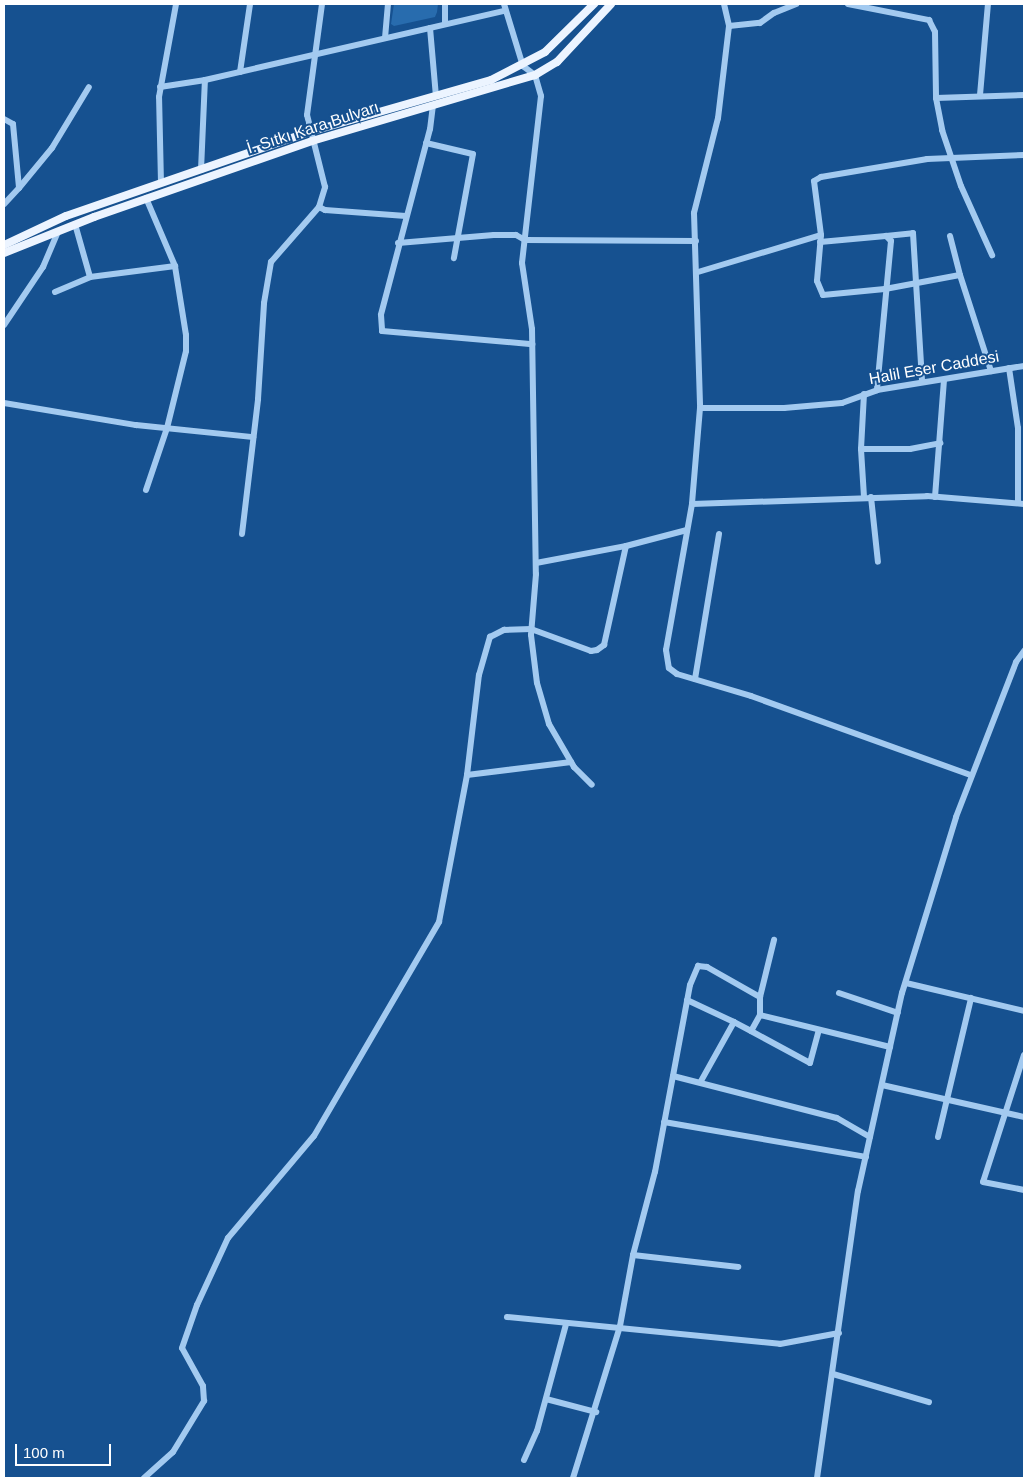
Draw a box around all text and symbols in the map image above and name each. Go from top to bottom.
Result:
street label: İ. Sıtkı Kara Bulvarı [244,98,382,158]
street label: Halil Eser Caddesi [868,347,1000,389]
scale bar [18,1434,114,1466]
text: 100 m [23,1444,65,1461]

